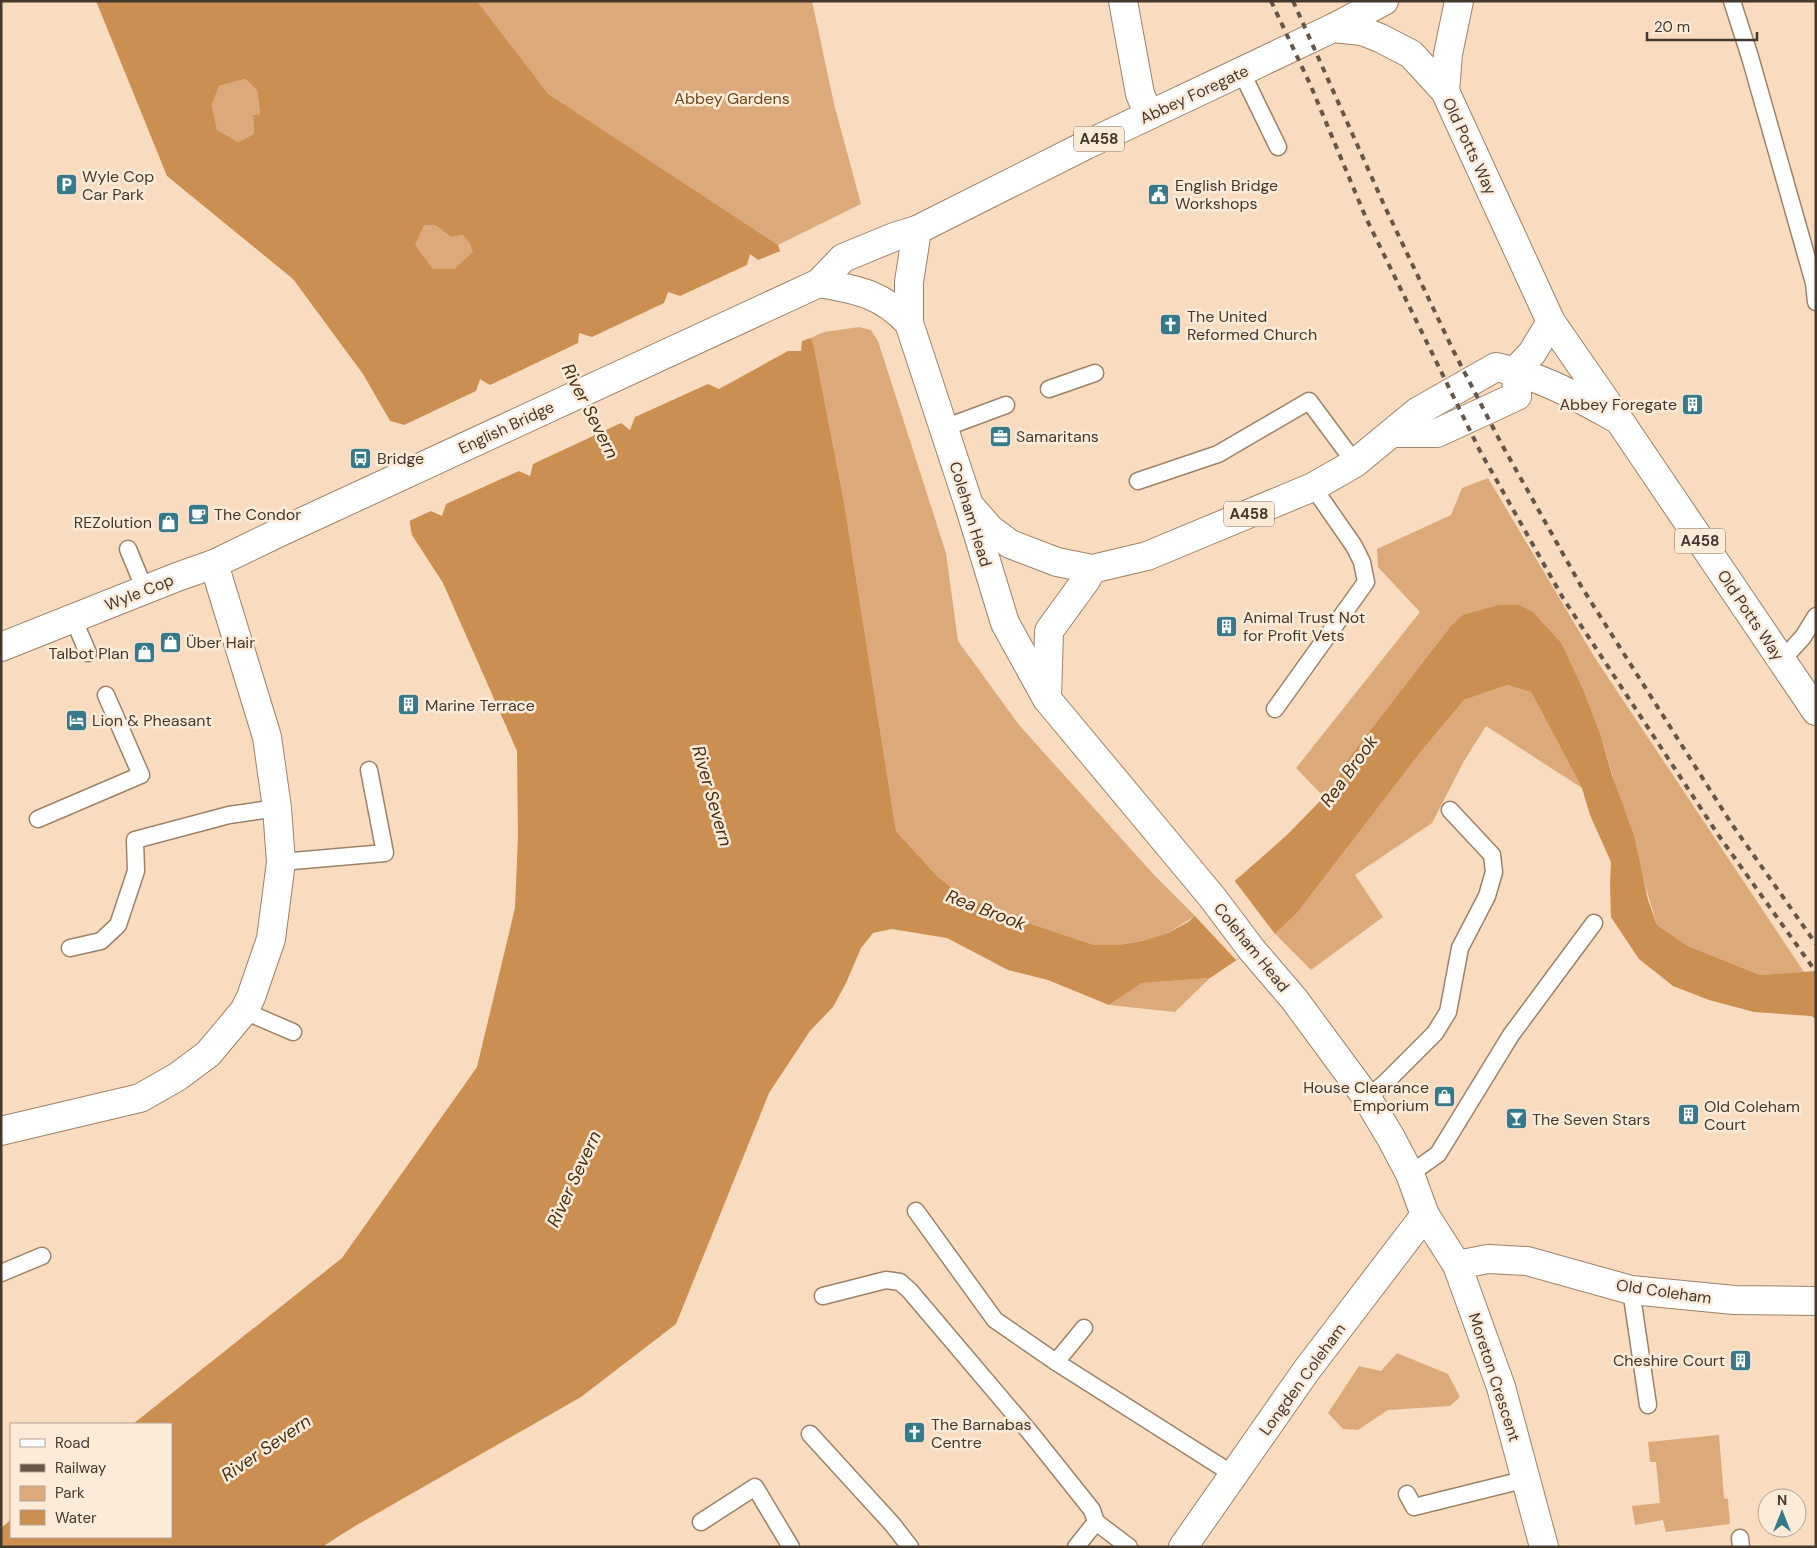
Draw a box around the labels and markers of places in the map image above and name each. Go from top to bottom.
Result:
place label: Wyle Cop Car Park [82,166,154,205]
parking icon: Wyle Cop Car Park [54,173,78,197]
place label: English Bridge Workshops [1175,175,1278,214]
public building icon: English Bridge Workshops [1147,182,1171,206]
place label: The United Reformed Church [1187,306,1317,345]
church icon: The United Reformed Church [1159,313,1183,337]
building icon: Abbey Foregate [1681,392,1705,416]
place label: Abbey Foregate [1560,394,1677,415]
office icon: Samaritans [988,424,1012,448]
place label: Samaritans [1016,426,1099,447]
bus stop icon: Bridge [349,446,373,470]
place label: Bridge [377,448,424,469]
cafe icon: The Condor [186,502,210,526]
place label: The Condor [214,504,301,525]
shop icon: REZolution [156,510,180,534]
place label: REZolution [74,512,152,533]
place label: Animal Trust Not for Profit Vets [1243,607,1365,646]
building icon: Animal Trust Not for Profit Vets [1215,614,1239,638]
shop icon: Über Hair [158,630,182,654]
place label: Über Hair [186,632,255,653]
shop icon: Talbot Plan [133,641,157,665]
place label: Talbot Plan [48,643,129,664]
building icon: Marine Terrace [397,693,421,717]
place label: Marine Terrace [425,695,535,716]
hotel icon: Lion & Pheasant [64,708,88,732]
place label: Lion & Pheasant [92,710,212,731]
place label: House Clearance Emporium [1303,1077,1429,1116]
shop icon: House Clearance Emporium [1433,1084,1457,1108]
place label: Old Coleham Court [1704,1096,1800,1135]
building icon: Old Coleham Court [1676,1103,1700,1127]
bar icon: The Seven Stars [1504,1107,1528,1131]
place label: The Seven Stars [1532,1109,1650,1130]
building icon: Cheshire Court [1729,1348,1753,1372]
place label: Cheshire Court [1613,1350,1725,1371]
place label: The Barnabas Centre [931,1414,1031,1453]
church icon: The Barnabas Centre [903,1421,927,1445]

